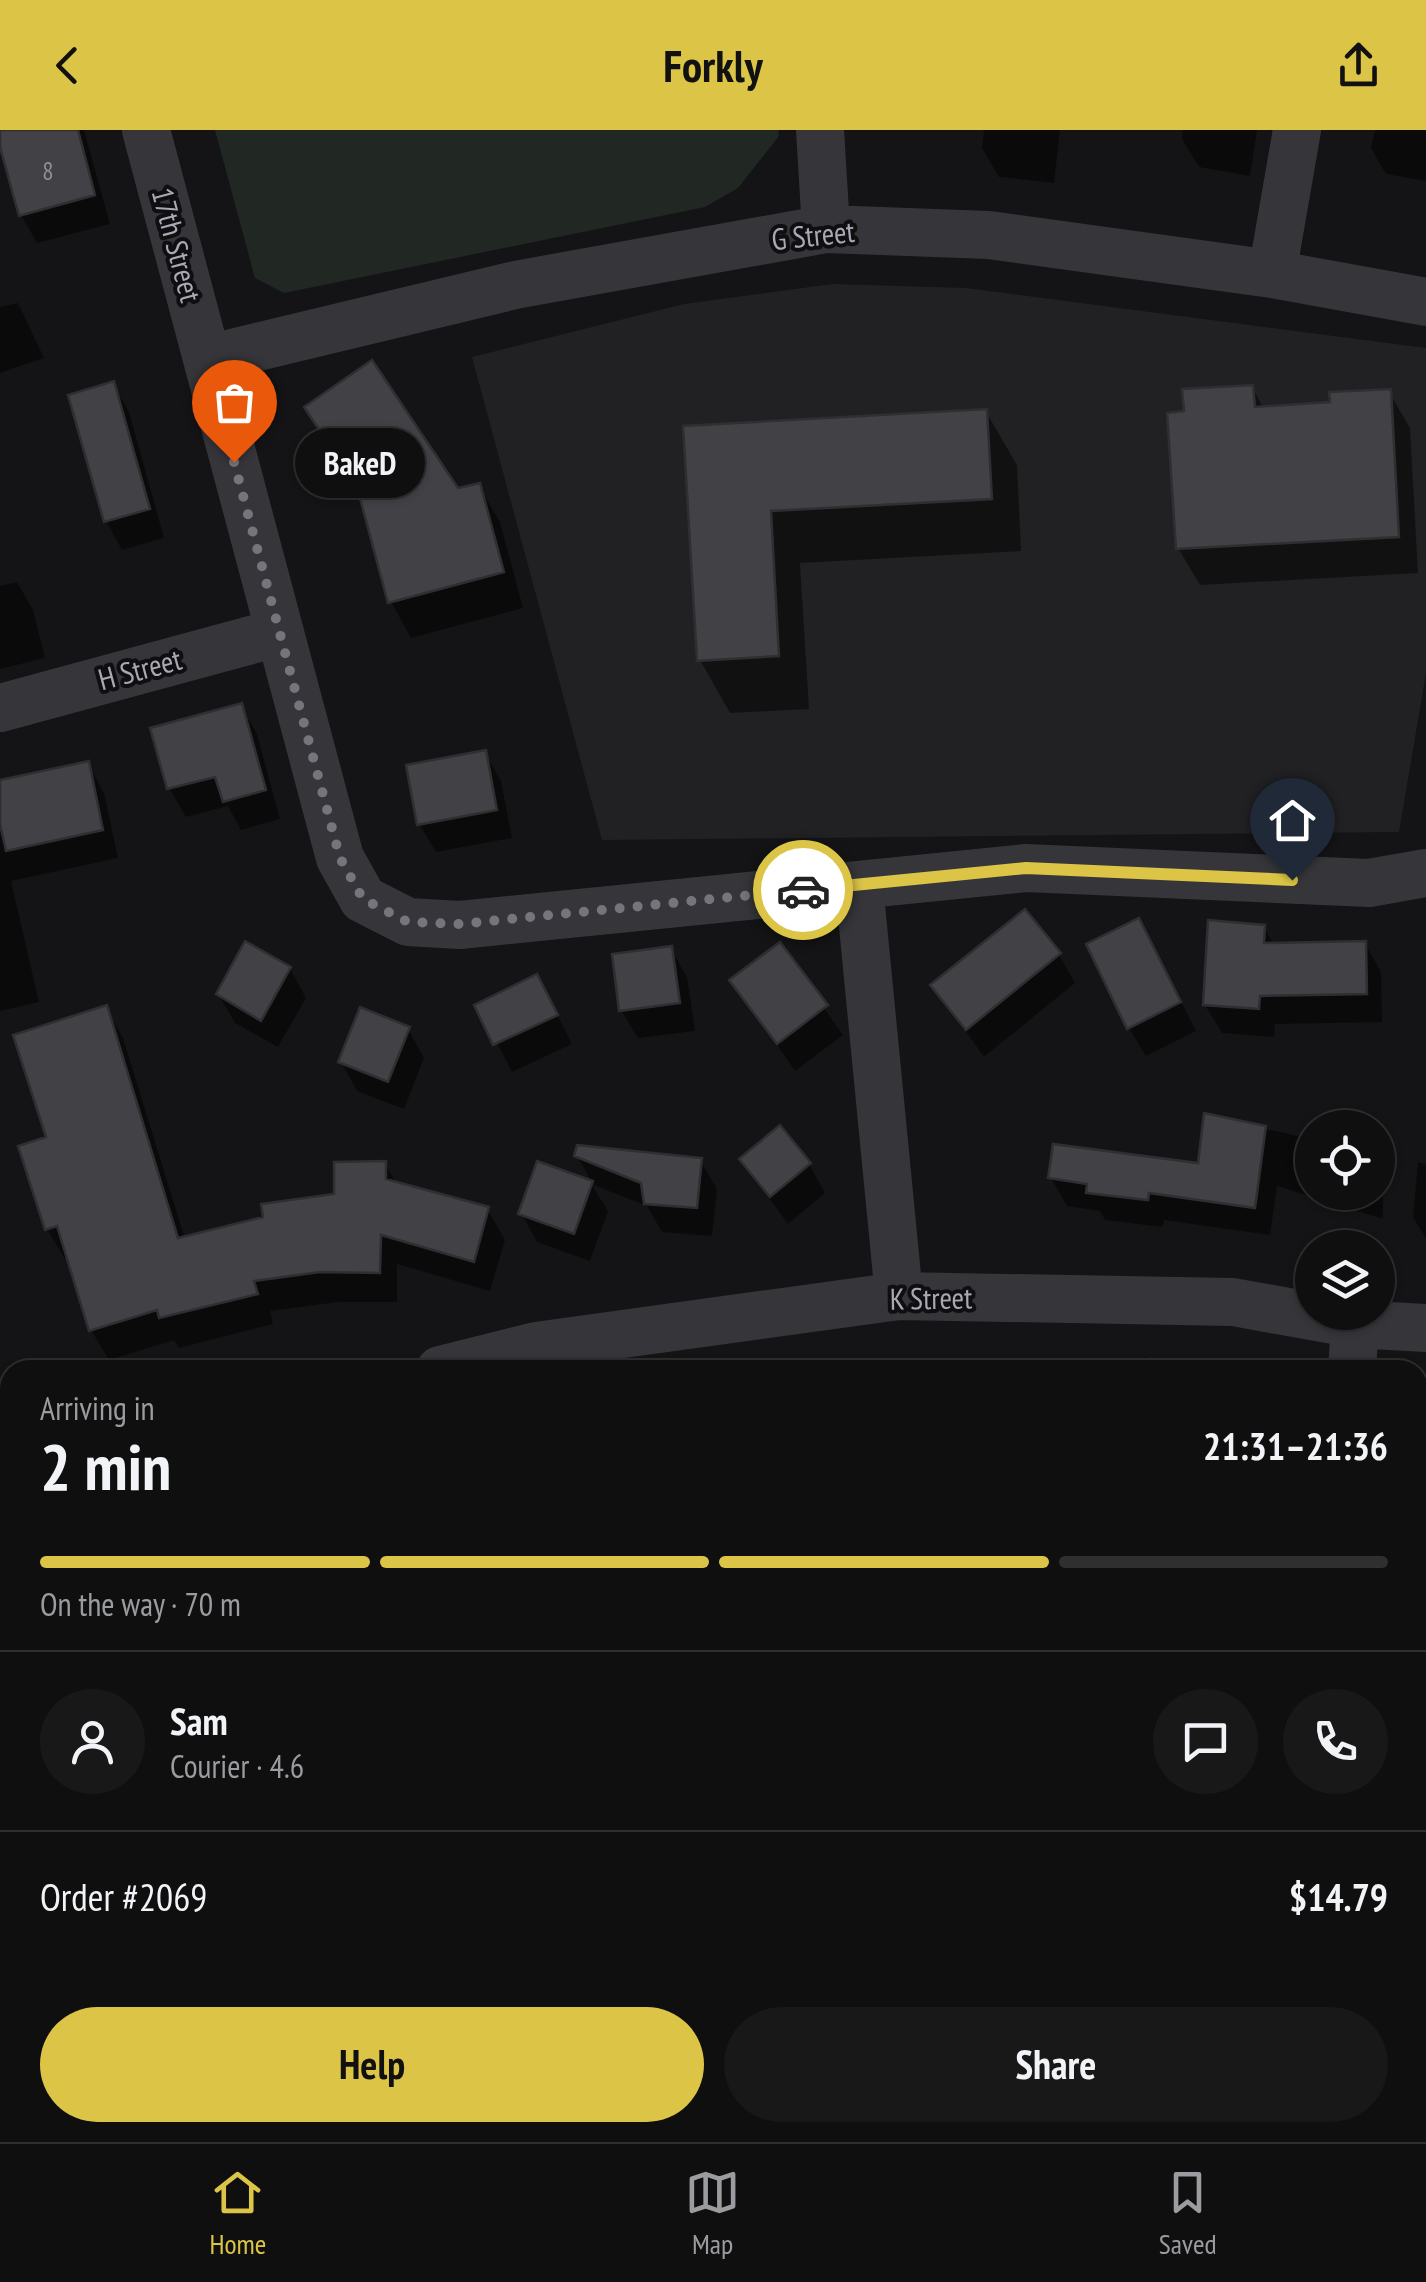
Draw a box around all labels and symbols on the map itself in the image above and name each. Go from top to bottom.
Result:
house number: 8 [42,155,54,187]
street label: 17th Street [144,183,212,307]
street label: G Street [769,211,857,258]
pin [192,360,277,463]
callout: BakeD [294,427,424,497]
street label: H Street [94,639,186,698]
pin [1250,778,1335,881]
courier [753,840,853,940]
street label: K Street [889,1277,973,1318]

